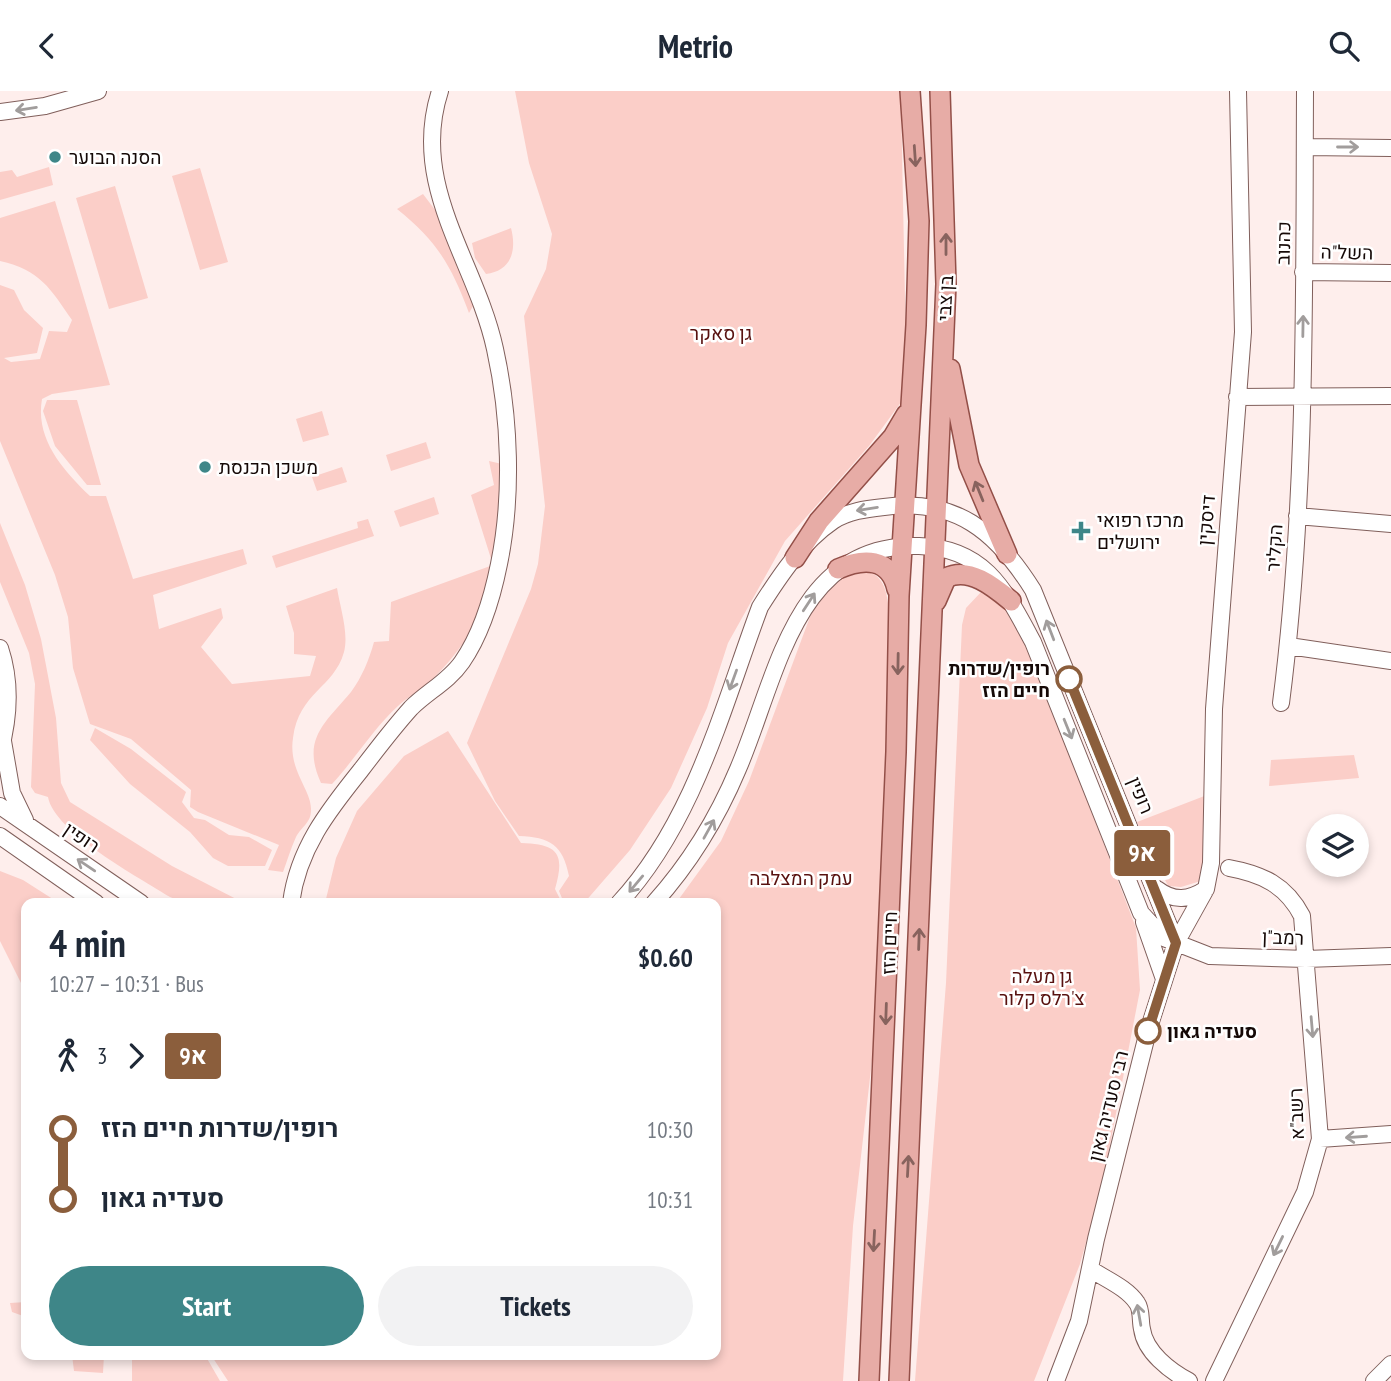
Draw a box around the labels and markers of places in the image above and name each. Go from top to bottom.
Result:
place label: הסנה הבוער [69,145,161,169]
marker: הסנה הבוער [47,149,63,165]
place label: משכן הכנסת [219,455,318,479]
marker: משכן הכנסת [197,459,213,475]
place label: מרכז רפואי ירושלים [1097,508,1184,554]
marker: מרכז רפואי ירושלים [1071,521,1091,541]
place label: רופין/שדרות חיים הזז [948,656,1050,702]
marker: רופין/שדרות חיים הזז [1056,666,1082,692]
marker: סעדיה גאון [1135,1018,1161,1044]
place label: סעדיה גאון [1167,1019,1257,1043]

